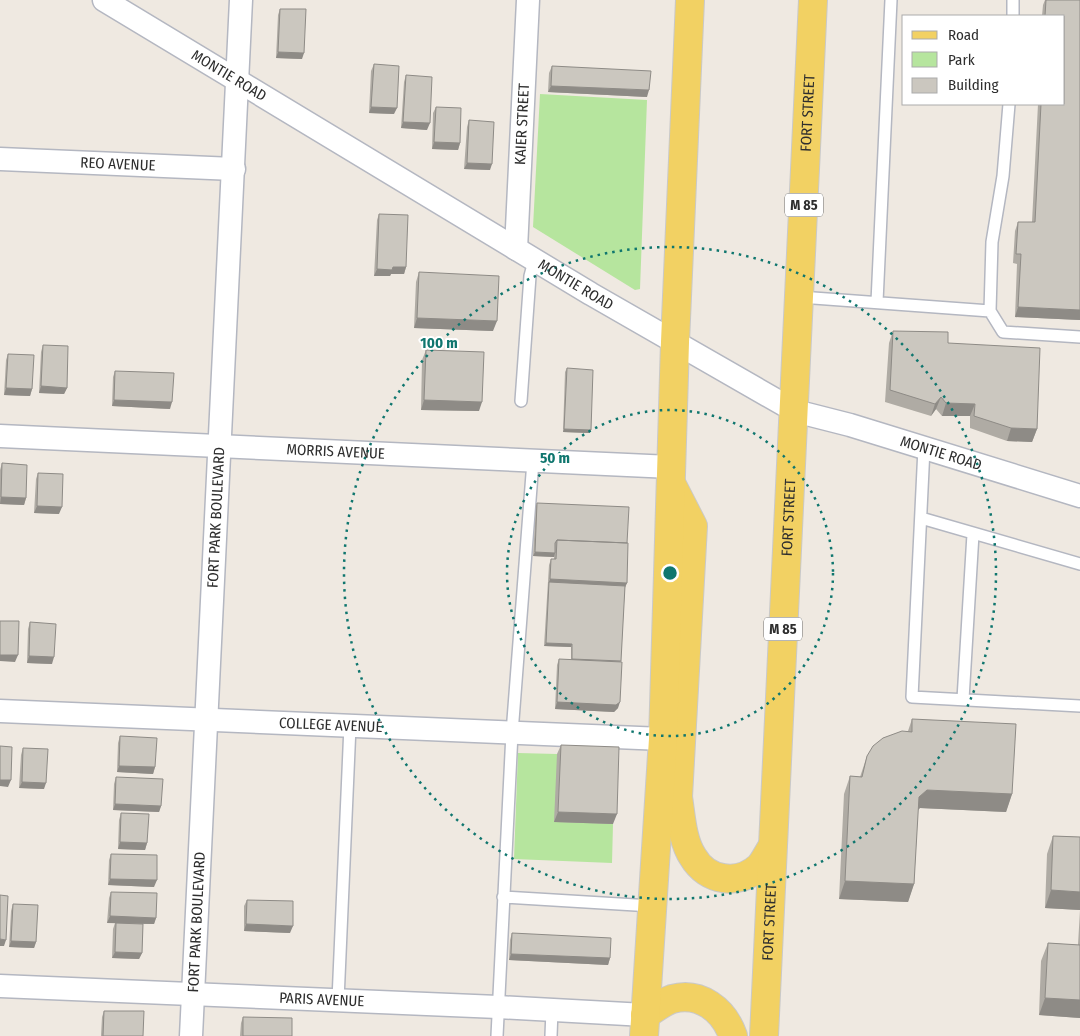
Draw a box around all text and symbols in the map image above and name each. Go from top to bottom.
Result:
legend [902,15,1065,105]
text: Road [948,26,979,44]
street label: MONTIE ROAD [188,46,270,105]
text: Park [948,51,975,69]
street label: FORT STREET [797,74,818,152]
text: Building [948,76,999,94]
street label: KAIER STREET [511,83,533,165]
street label: REO AVENUE [80,153,156,175]
road number: M 85 [785,194,823,216]
street label: MONTIE ROAD [535,255,617,314]
text: 100 m [420,334,458,352]
street label: MONTIE ROAD [898,432,984,474]
street label: MORRIS AVENUE [286,440,385,463]
street label: FORT PARK BOULEVARD [204,447,228,588]
text: 50 m [540,449,570,467]
street label: FORT STREET [778,478,799,557]
centre of rings [661,564,679,582]
road number: M 85 [764,618,802,640]
street label: COLLEGE AVENUE [279,714,383,736]
street label: FORT PARK BOULEVARD [184,851,209,993]
street label: FORT STREET [759,883,780,961]
street label: PARIS AVENUE [279,989,365,1010]

